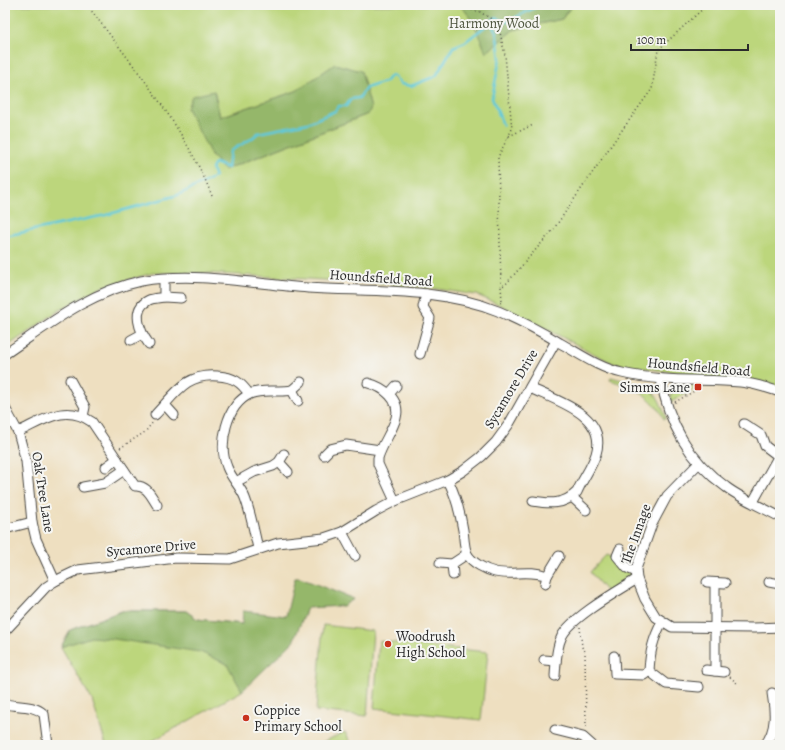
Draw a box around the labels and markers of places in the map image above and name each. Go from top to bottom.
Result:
place label: Simms Lane [620,378,690,397]
marker: Simms Lane [693,382,703,392]
place label: Woodrush High School [395,627,466,662]
marker: Woodrush High School [383,639,393,649]
place label: Coppice Primary School [254,701,342,736]
marker: Coppice Primary School [241,713,251,723]

